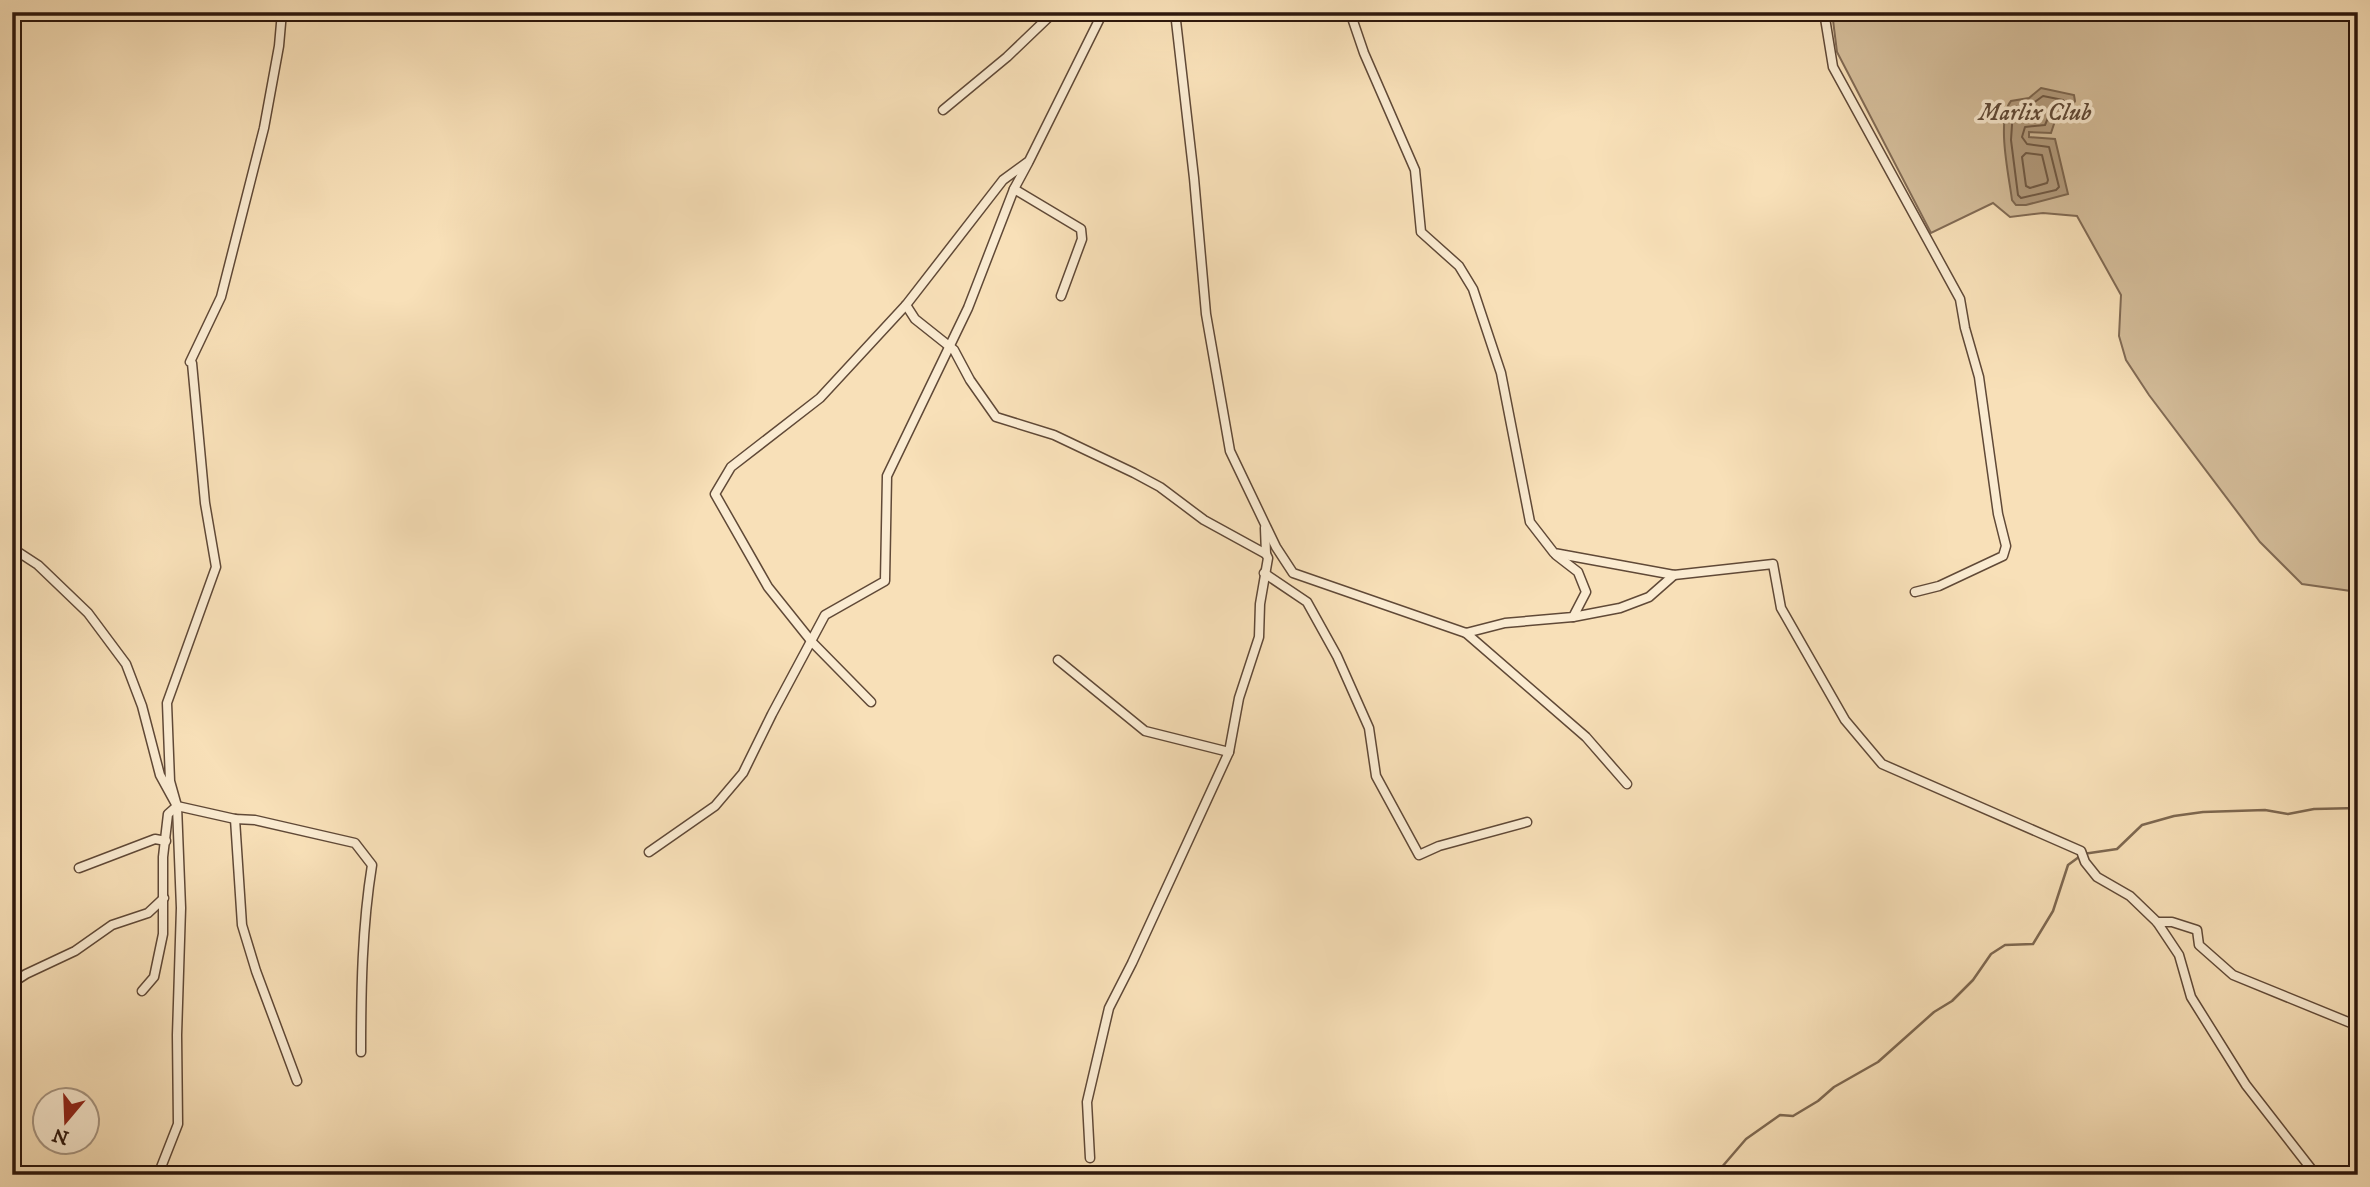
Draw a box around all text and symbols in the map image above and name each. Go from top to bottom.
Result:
park label: Marlix Club [1977,98,2091,128]
north arrow [32,1086,102,1156]
text: N [49,1122,72,1149]

